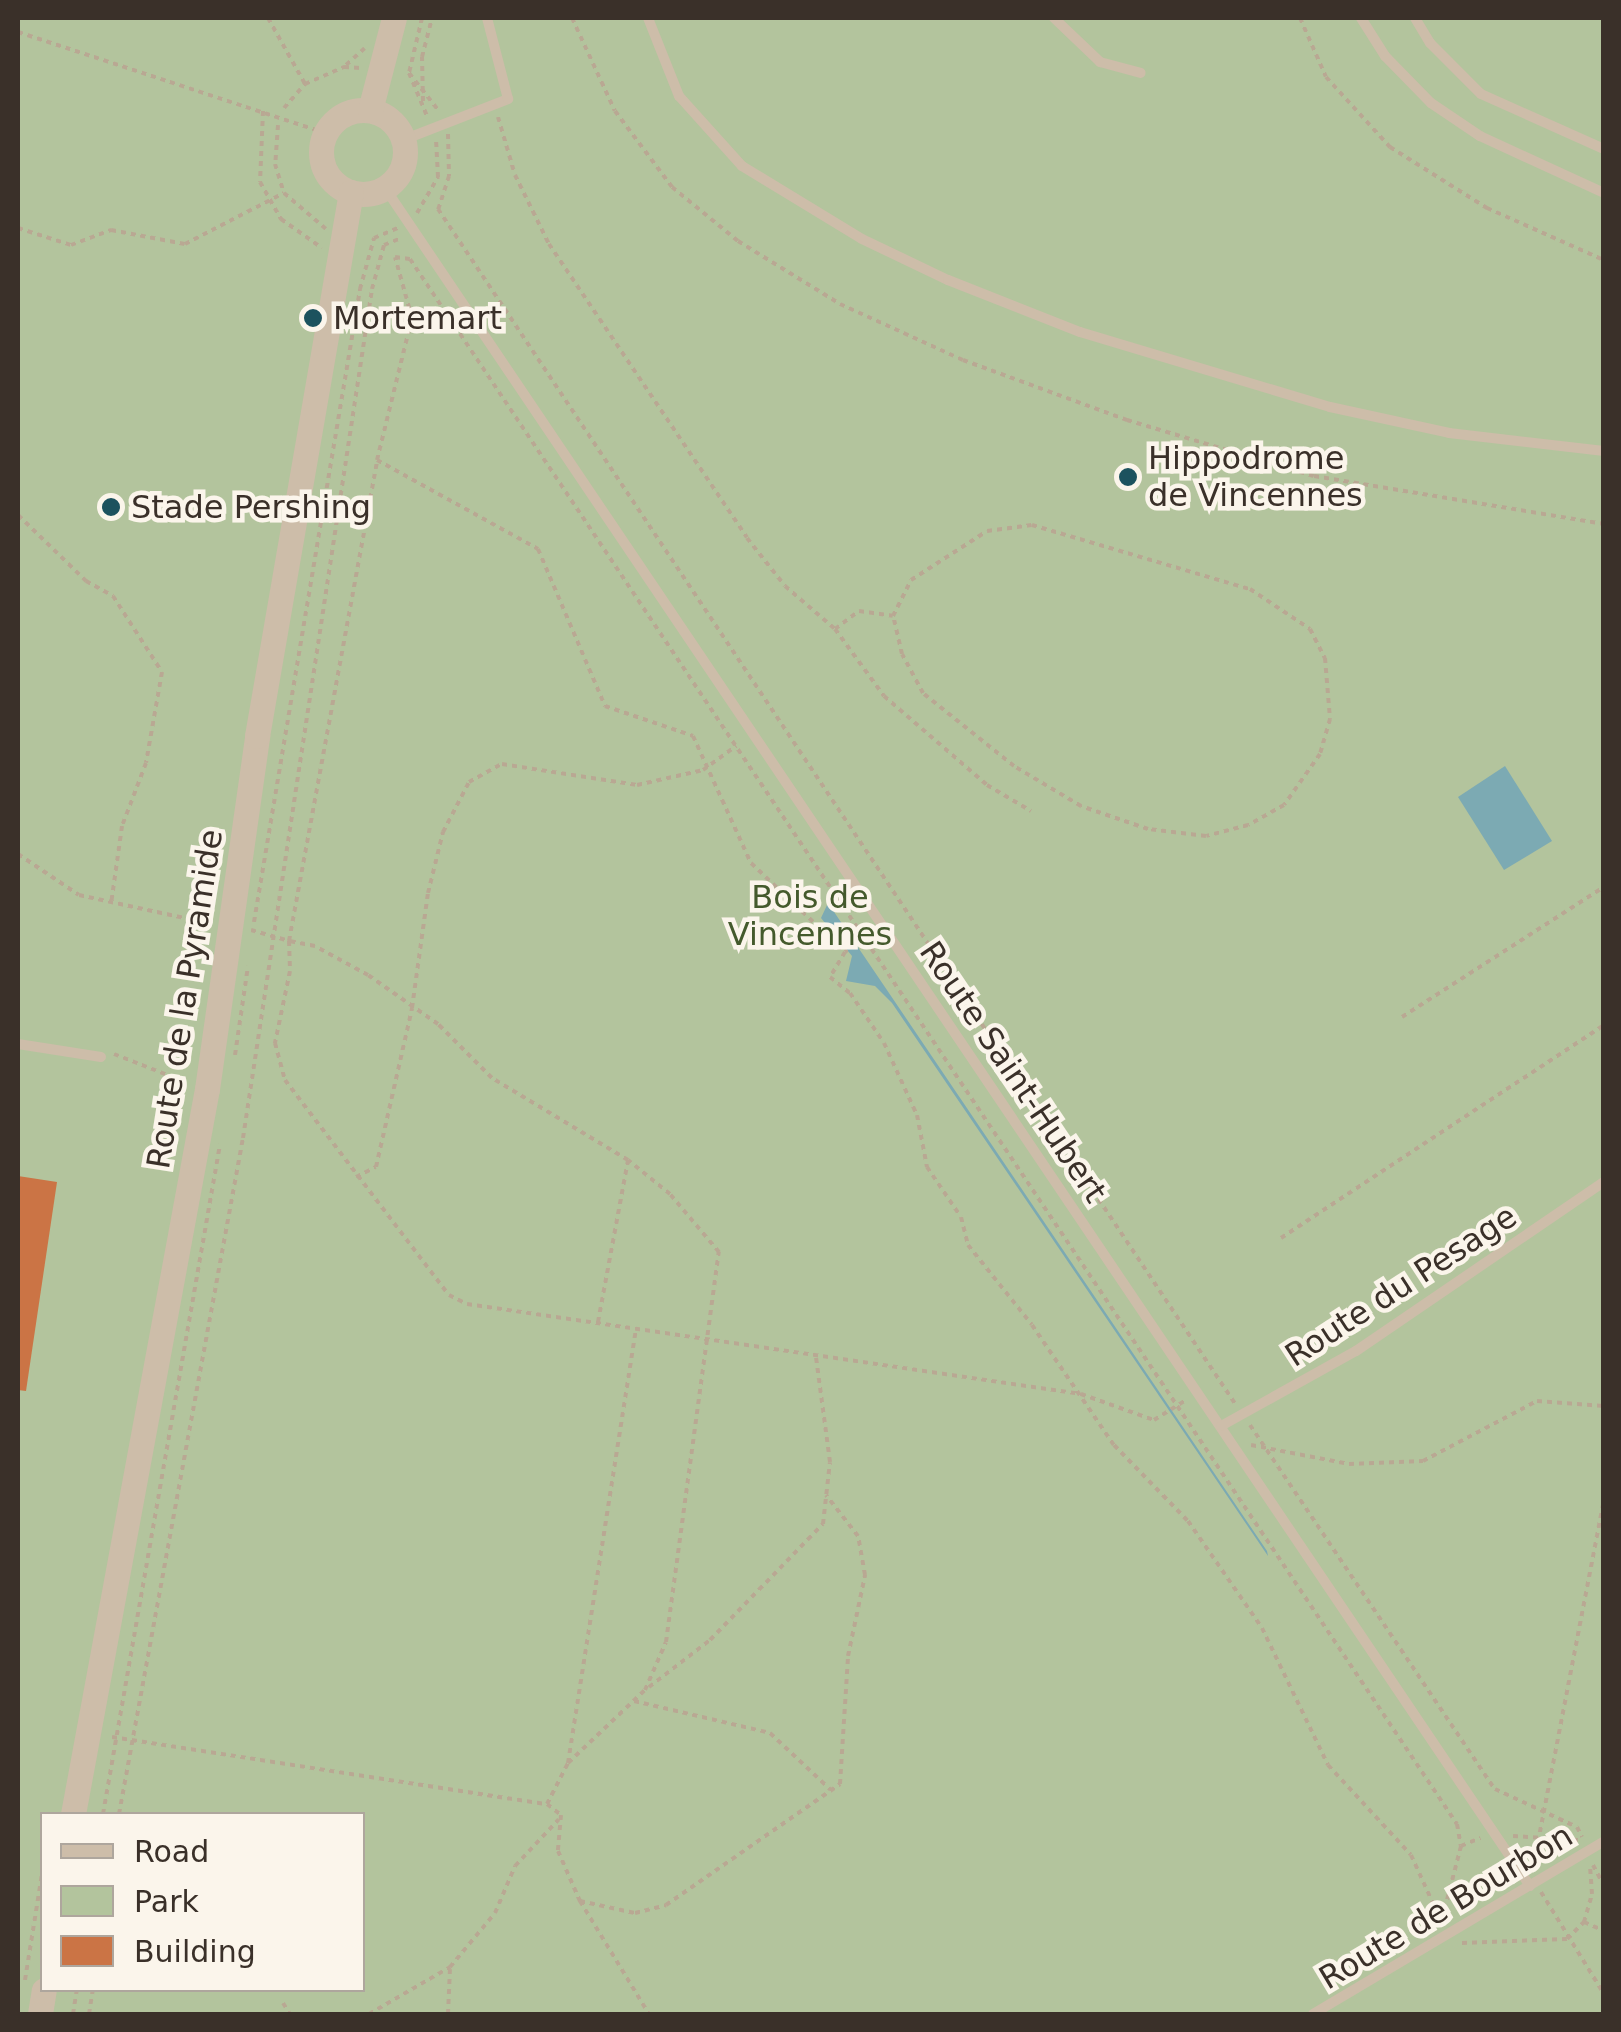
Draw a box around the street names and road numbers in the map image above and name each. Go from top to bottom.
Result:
street label: Route de la Pyramide [139,827,231,1171]
street label: Route Saint-Hubert [911,934,1115,1210]
street label: Route du Pesage [1278,1197,1524,1375]
street label: Route de Bourbon [1313,1816,1579,1998]

